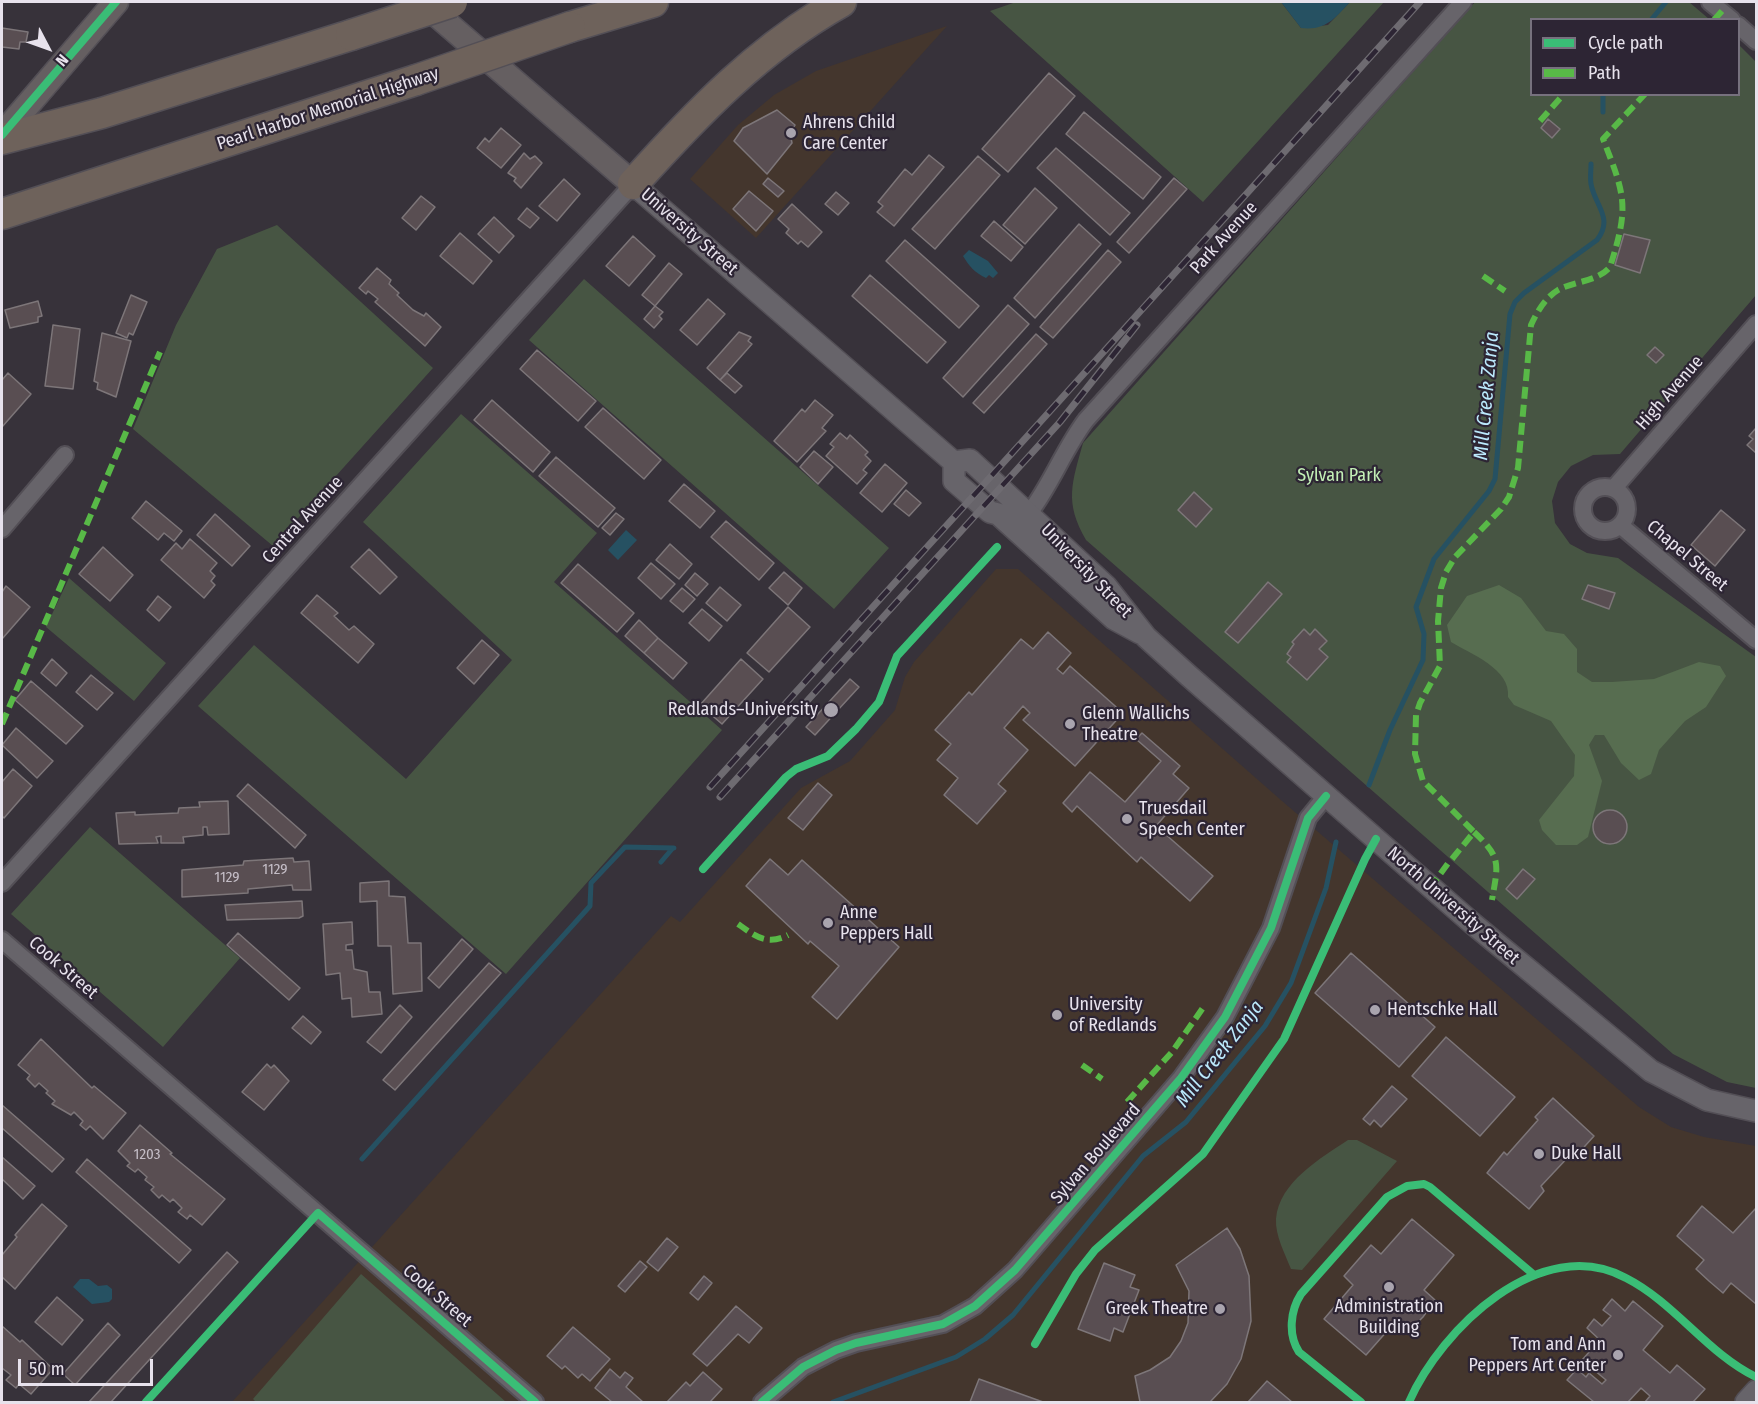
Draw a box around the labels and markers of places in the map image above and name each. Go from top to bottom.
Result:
place label: Ahrens Child Care Center [803,112,895,154]
marker: Ahrens Child Care Center [784,126,798,140]
place label: Redlands–University [668,699,818,721]
marker: Redlands–University [822,701,840,719]
place label: Glenn Wallichs Theatre [1082,703,1190,746]
marker: Glenn Wallichs Theatre [1063,717,1077,731]
place label: Truesdail Speech Center [1139,798,1245,840]
marker: Truesdail Speech Center [1120,812,1134,826]
place label: Anne Peppers Hall [840,902,933,944]
marker: Anne Peppers Hall [821,916,835,930]
place label: University of Redlands [1069,994,1157,1036]
place label: Hentschke Hall [1387,999,1497,1021]
marker: Hentschke Hall [1368,1003,1382,1017]
marker: University of Redlands [1050,1008,1064,1022]
place label: Duke Hall [1551,1143,1621,1165]
marker: Duke Hall [1532,1147,1546,1161]
marker: Administration Building [1382,1280,1396,1294]
place label: Administration Building [1334,1296,1444,1338]
place label: Greek Theatre [1106,1298,1208,1320]
marker: Greek Theatre [1213,1302,1227,1316]
place label: Tom and Ann Peppers Art Center [1468,1334,1606,1376]
marker: Tom and Ann Peppers Art Center [1611,1348,1625,1362]

